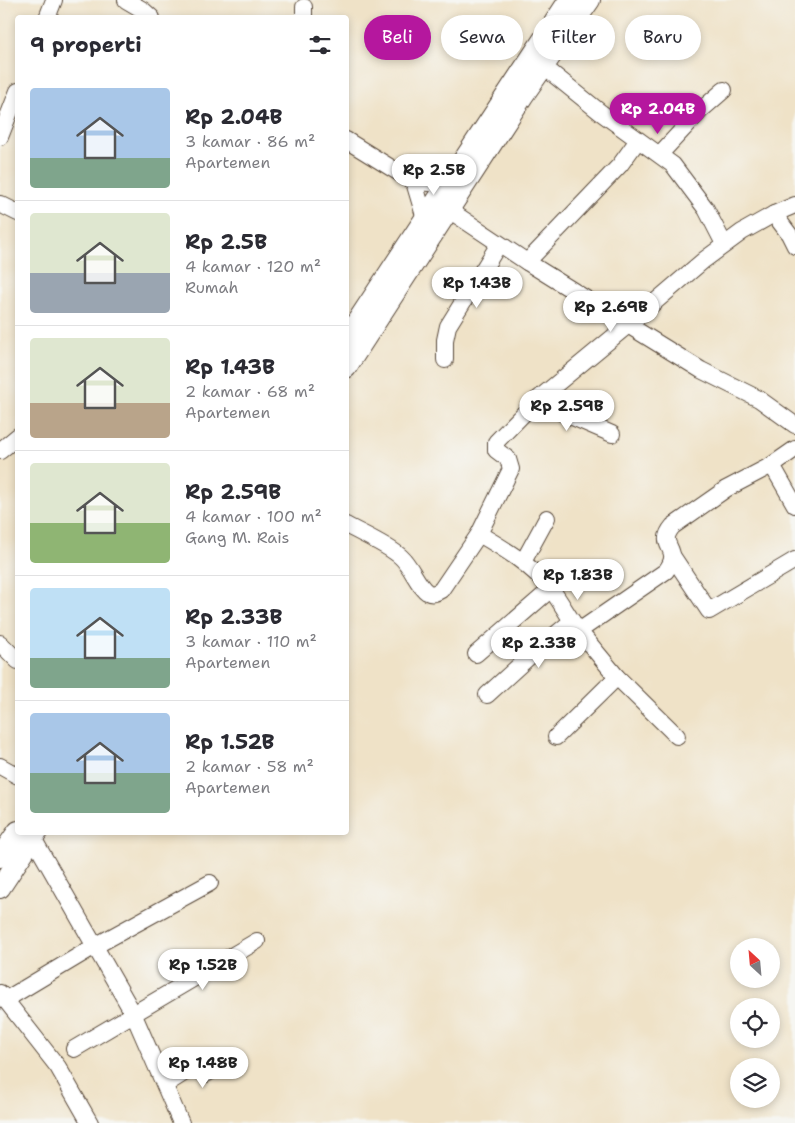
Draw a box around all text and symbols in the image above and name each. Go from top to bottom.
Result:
chip: Beli [364,15,431,60]
chip: Sewa [441,15,523,60]
chip: Filter [533,15,615,60]
chip: Baru [625,15,701,60]
text: 9 properti [30,31,142,59]
icon: filters [306,31,334,59]
pin: Rp 2.04B [606,92,710,135]
text: Rp 2.04B [621,98,695,119]
text: Rp 2.04B [185,103,283,131]
icon: home [70,108,130,168]
text: 3 kamar · 86 m² [185,131,315,152]
text: Apartemen [185,152,270,173]
pin: Rp 2.5B [388,154,480,196]
text: Rp 2.5B [403,159,465,180]
text: Rp 2.5B [185,228,267,256]
icon: home [70,233,130,293]
text: 4 kamar · 120 m² [185,256,321,277]
pin: Rp 1.43B [425,266,529,309]
text: Rp 1.43B [443,272,511,293]
text: Rumah [185,277,239,298]
pin: Rp 2.69B [559,290,663,333]
text: Rp 2.69B [574,296,648,317]
text: Rp 1.43B [185,353,275,381]
icon: home [70,358,130,418]
text: 2 kamar · 68 m² [185,381,315,402]
pin: Rp 2.59B [515,390,619,432]
text: Rp 2.59B [530,395,604,416]
text: Apartemen [185,402,270,423]
text: Rp 2.59B [185,478,281,506]
icon: home [70,483,130,543]
text: 4 kamar · 100 m² [185,506,322,527]
text: Gang M. Rais [185,527,289,548]
pin: Rp 1.83B [526,558,630,601]
text: Rp 1.83B [543,564,613,585]
text: Rp 2.33B [185,603,283,631]
icon: home [70,608,130,668]
pin: Rp 2.33B [487,626,591,669]
text: 3 kamar · 110 m² [185,631,317,652]
text: Rp 2.33B [502,632,576,653]
text: Apartemen [185,652,270,673]
text: Rp 1.52B [185,728,275,756]
icon: home [70,733,130,793]
text: 2 kamar · 58 m² [185,756,314,777]
text: Apartemen [185,777,270,798]
north arrow [730,938,780,988]
map controls [730,938,780,1108]
pin: Rp 1.52B [151,948,255,991]
text: Rp 1.52B [169,954,237,975]
button: locate [730,998,780,1048]
pin: Rp 1.48B [151,1046,255,1089]
text: Rp 1.48B [168,1052,238,1073]
button: layers [730,1058,780,1108]

